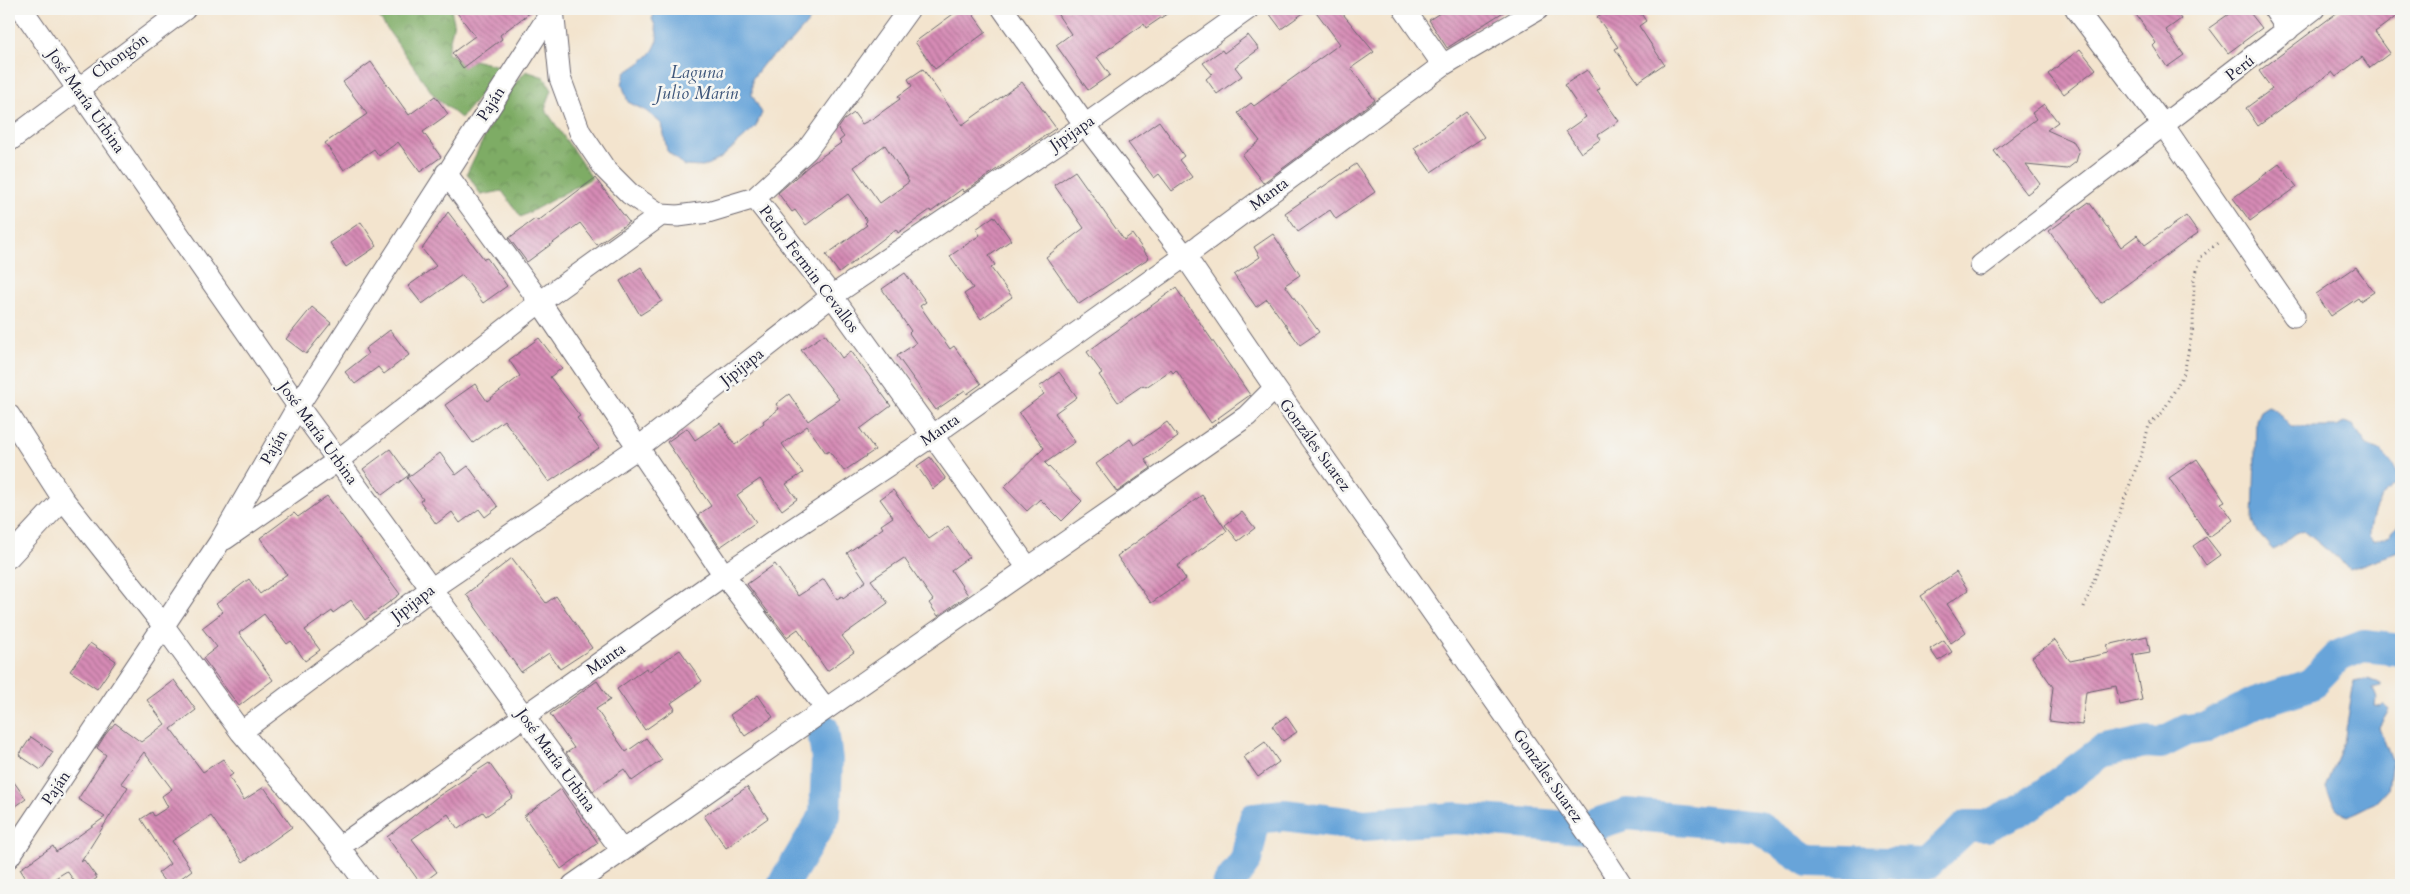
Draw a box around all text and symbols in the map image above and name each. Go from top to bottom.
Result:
street label: Chongón [87,28,153,84]
street label: José María Urbina [41,43,130,158]
street label: Perú [2221,50,2259,86]
water label: Laguna Julio Marín [652,60,739,106]
street label: Paján [472,83,510,125]
street label: Jipijapa [1044,110,1099,157]
street label: Manta [1245,172,1293,216]
street label: Pedro Fermin Cevallos [754,201,864,337]
street label: Jipijapa [714,343,768,392]
street label: José María Urbina [272,375,363,489]
street label: Gonzáles Suarez [1274,394,1356,496]
street label: Manta [916,409,964,451]
street label: Paján [255,426,293,468]
street label: Jipijapa [385,579,440,628]
street label: Manta [582,638,630,680]
street label: José María Urbina [510,702,601,816]
street label: Gonzáles Suarez [1508,725,1588,827]
street label: Paján [37,767,75,809]

